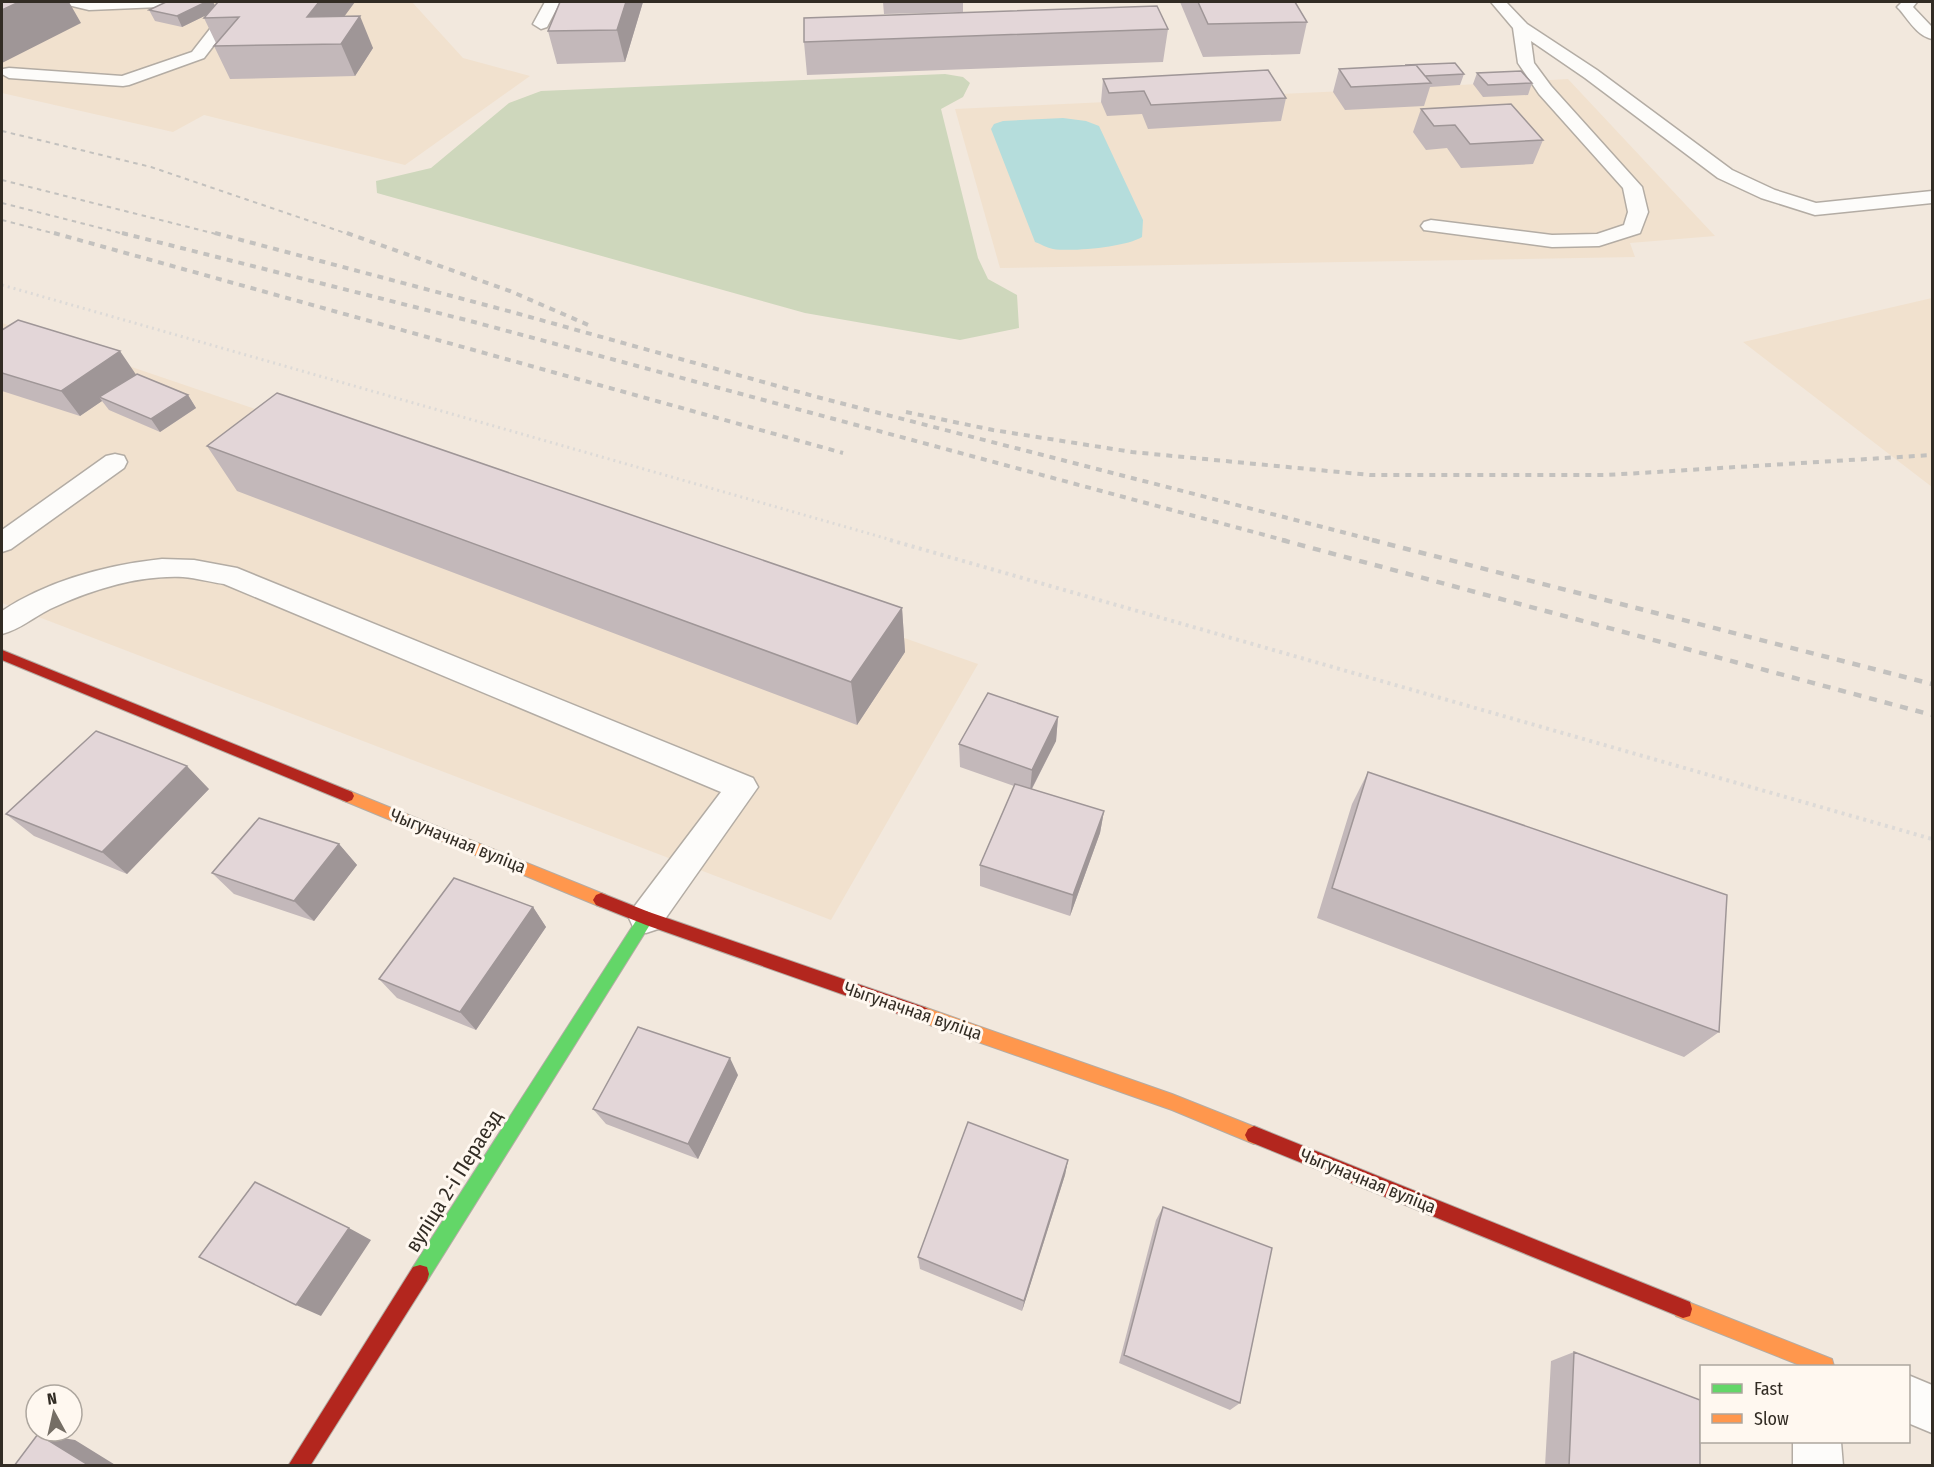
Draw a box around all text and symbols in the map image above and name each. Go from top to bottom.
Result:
street label: Чыгуначная вуліца [387,804,529,878]
street label: Чыгуначная вуліца [841,977,985,1045]
street label: вуліца 2-і Пераезд [400,1105,508,1257]
street label: Чыгуначная вуліца [1297,1144,1439,1218]
legend [1700,1365,1910,1443]
text: Fast [1754,1378,1783,1400]
north arrow [24,1383,84,1443]
text: N [46,1389,58,1409]
text: Slow [1754,1408,1789,1430]

